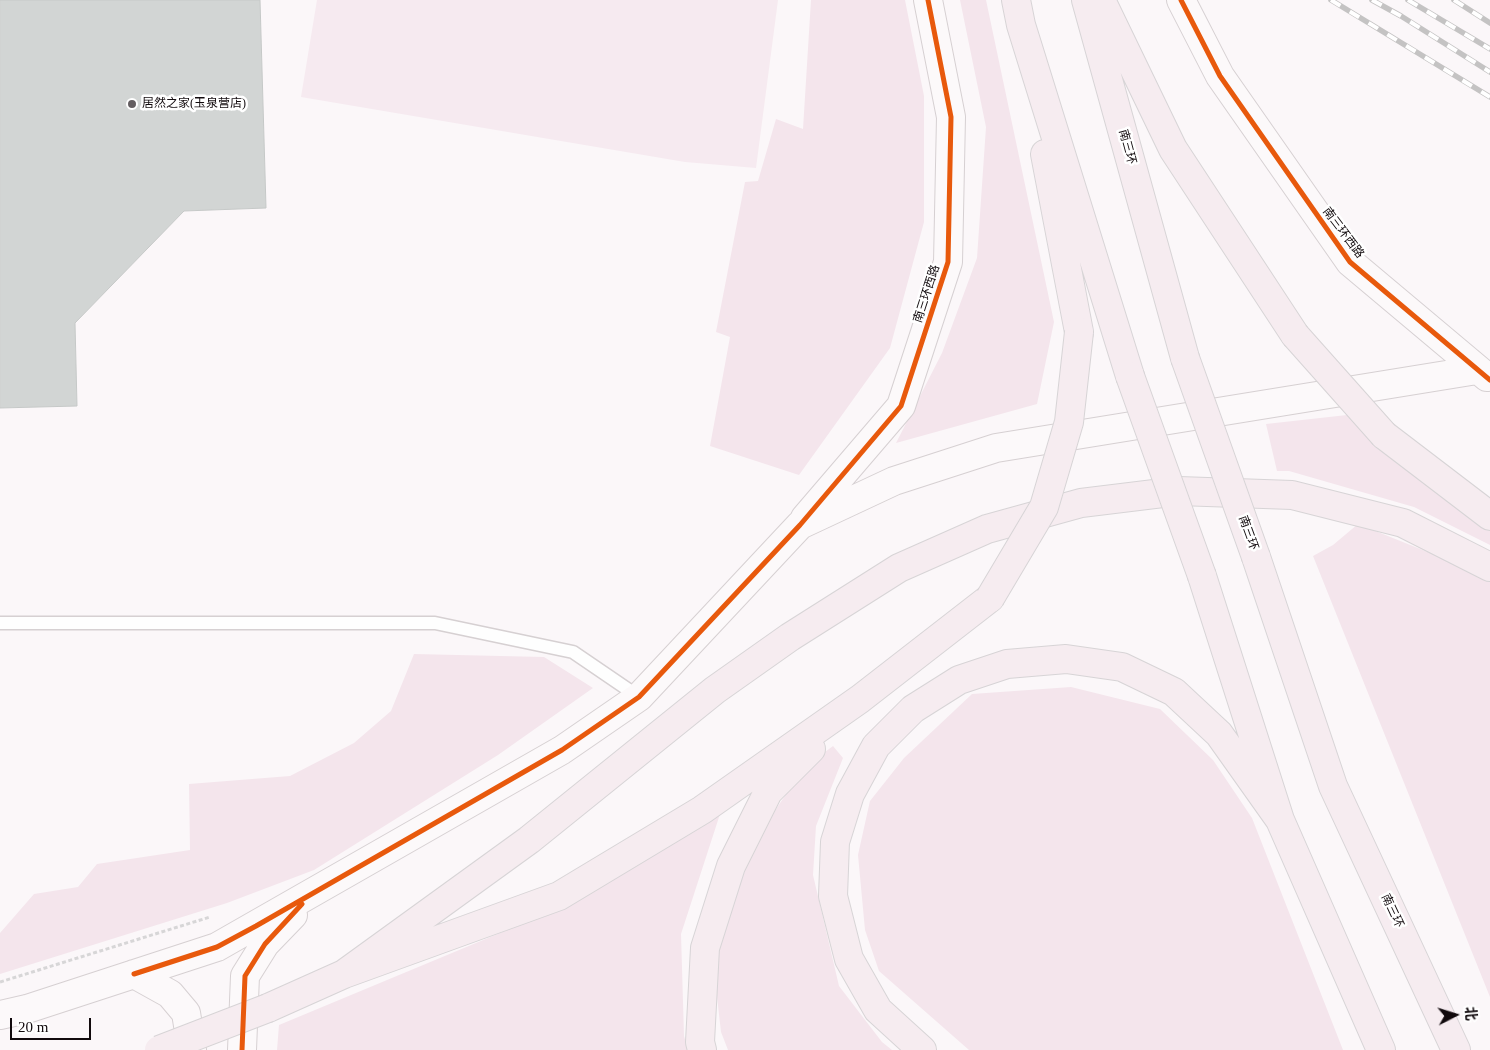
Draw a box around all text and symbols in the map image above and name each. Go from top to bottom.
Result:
place label: 居然之家(玉泉营店) [142,97,246,111]
marker: 居然之家(玉泉营店) [126,98,138,110]
street label: 南三环 [1115,128,1139,166]
street label: 南三环西路 [1319,205,1367,261]
street label: 南三环西路 [911,263,943,325]
street label: 南三环 [1235,514,1261,552]
street label: 南三环 [1378,892,1406,930]
north arrow [1430,990,1480,1040]
text: 北 [1462,1006,1479,1021]
scale bar [12,1008,94,1040]
text: 20 m [18,1019,48,1035]

